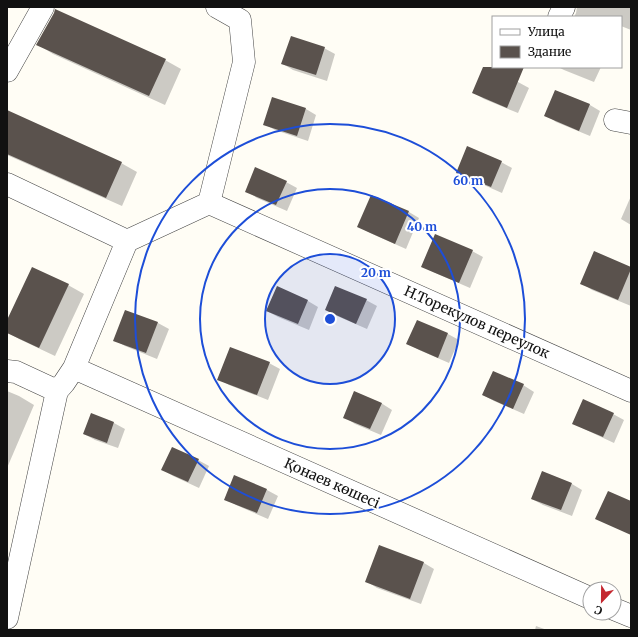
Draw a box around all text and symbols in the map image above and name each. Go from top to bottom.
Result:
legend [492,16,622,68]
text: Улица [527,24,565,39]
text: Здание [528,44,571,59]
text: 60 m [453,173,483,188]
text: 40 m [407,219,437,234]
text: 20 m [361,265,391,280]
street label: Н.Торекулов переулок [401,282,553,362]
centre of rings [323,312,337,326]
street label: Қонаев көшесі [281,454,383,512]
north arrow [582,581,622,621]
text: С [592,602,604,618]

